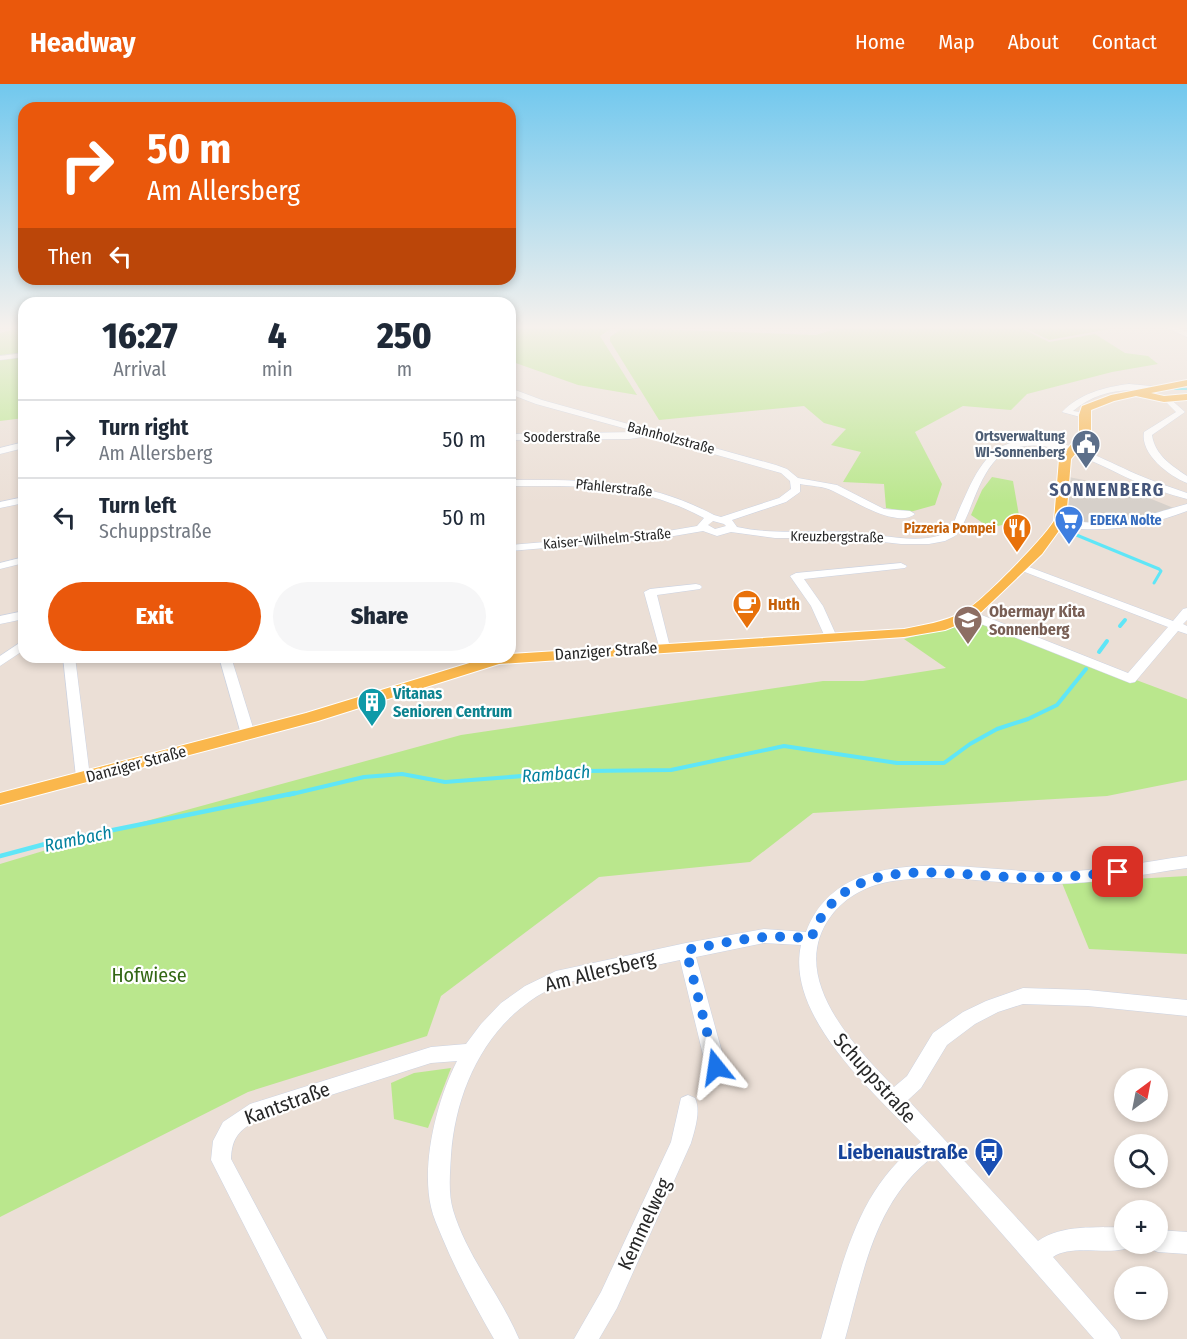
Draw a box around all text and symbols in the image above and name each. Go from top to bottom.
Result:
text: Headway [30,26,136,59]
text: Home [855,29,905,55]
text: Map [938,29,975,55]
text: About [1008,29,1059,55]
text: Contact [1092,29,1157,55]
text: 50 m [147,124,231,174]
icon: right [48,126,126,204]
text: Am Allersberg [147,175,300,207]
icon: left [104,240,137,273]
text: Then [48,243,92,270]
text: 16:27 [102,314,178,358]
text: 4 [268,314,287,358]
text: 250 [377,314,432,358]
text: Arrival [113,357,166,381]
text: min [262,357,293,381]
text: m [397,357,412,381]
text: Turn right [99,414,188,441]
street label: Bahnholzstraße [626,418,717,458]
icon: right [48,423,81,456]
text: 50 m [442,426,486,453]
place label: Ortsverwaltung WI-Sonnenberg [975,428,1065,461]
public building icon: Ortsverwaltung WI-Sonnenberg [1070,428,1102,470]
street label: Sooderstraße [523,429,601,446]
text: Am Allersberg [99,441,212,465]
street label: Pfahlerstraße [575,476,653,500]
district label: SONNENBERG [1049,479,1165,501]
text: Turn left [99,492,177,519]
icon: left [48,501,81,534]
text: 50 m [442,504,486,531]
supermarket icon: EDEKA Nolte [1053,504,1085,546]
restaurant icon: Pizzeria Pompei [1001,512,1033,554]
place label: EDEKA Nolte [1090,512,1162,529]
text: Schuppstraße [99,519,212,543]
place label: Pizzeria Pompei [904,520,996,537]
street label: Kaiser-Wilhelm-Straße [542,525,672,553]
street label: Kreuzbergstraße [790,528,884,546]
button: Exit [48,582,261,651]
button: Share [273,582,486,651]
cafe icon: Huth [731,588,763,630]
place label: Huth [768,595,800,614]
place label: Obermayr Kita Sonnenberg [989,602,1085,639]
school or university icon: Obermayr Kita Sonnenberg [952,604,984,646]
street label: Danziger Straße [554,638,658,664]
place label: Vitanas Senioren Centrum [392,684,512,721]
building icon: Vitanas Senioren Centrum [356,686,388,728]
street label: Danziger Straße [84,741,188,786]
water label: Rambach [521,761,591,787]
water label: Rambach [42,821,114,857]
pin [1092,846,1143,897]
icon: arrive [1101,855,1134,888]
street label: Am Allersberg [542,946,658,996]
park label: Hofwiese [111,963,187,987]
street label: Schuppstraße [828,1028,922,1128]
position arrow [684,1035,748,1099]
north arrow [1114,1068,1168,1122]
map controls [1114,1068,1168,1320]
street label: Kantstraße [241,1076,333,1130]
button: search [1114,1134,1168,1188]
bus stop icon: Liebenaustraße [973,1136,1005,1178]
place label: Liebenaustraße [838,1140,968,1164]
street label: Kemmelweg [612,1174,676,1274]
button: + [1114,1200,1168,1254]
button: − [1114,1266,1168,1320]

